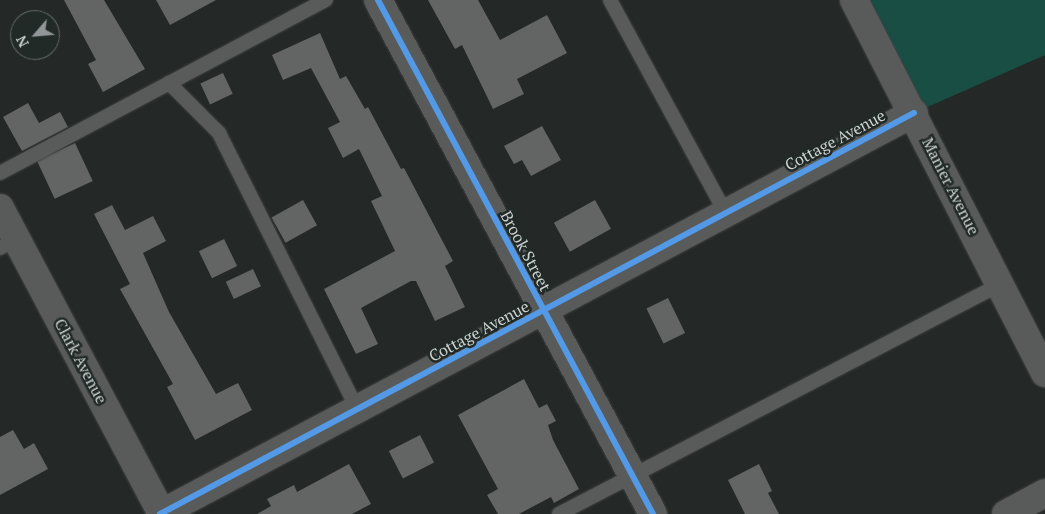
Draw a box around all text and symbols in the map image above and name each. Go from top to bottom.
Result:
north arrow [10,10,60,60]
text: N [11,33,33,51]
street label: Cottage Avenue [781,105,889,175]
street label: Manier Avenue [918,134,984,238]
street label: Brook Street [497,207,555,295]
street label: Cottage Avenue [425,296,533,366]
street label: Clark Avenue [50,315,112,407]

